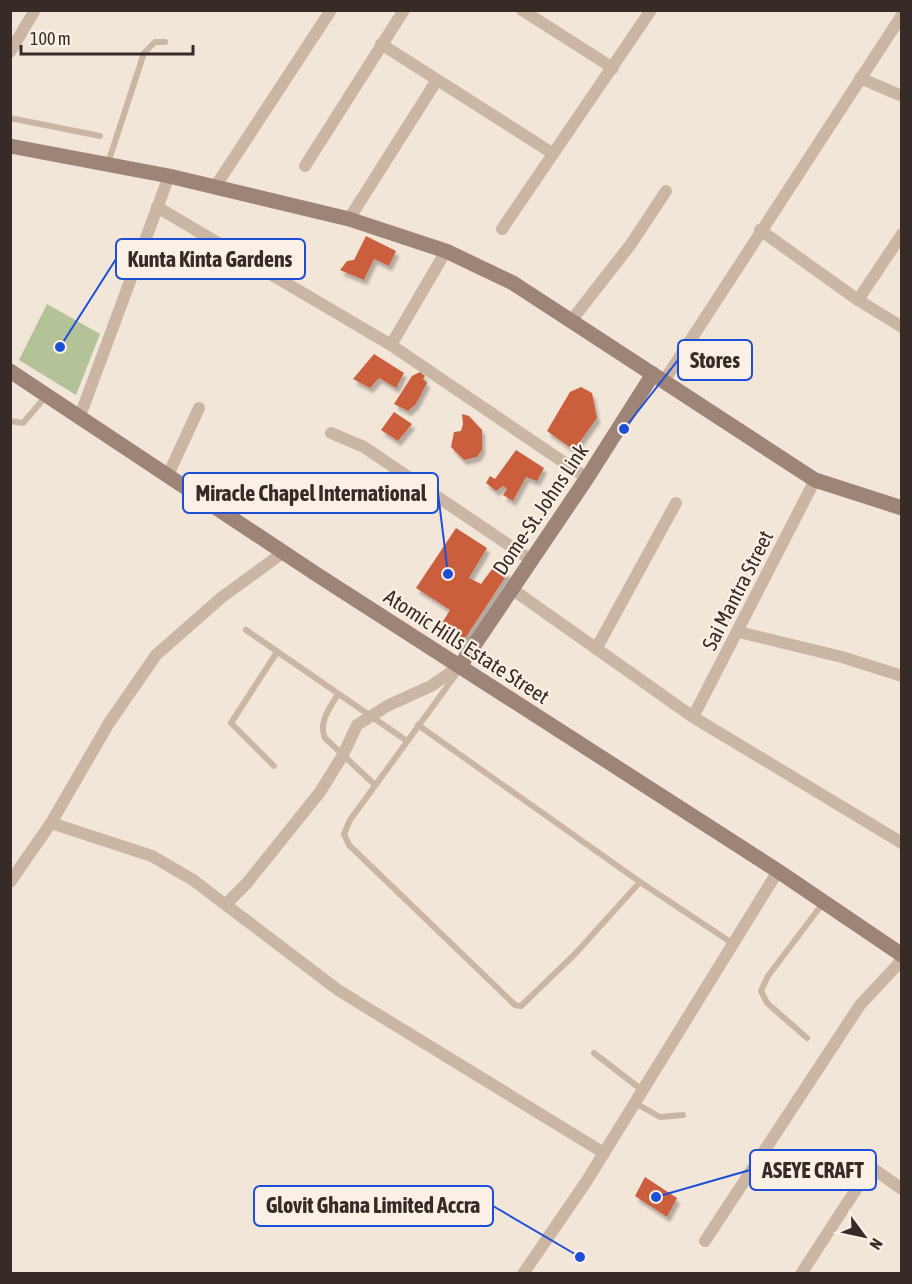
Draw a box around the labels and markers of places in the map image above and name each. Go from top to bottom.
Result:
callout: Kunta Kinta Gardens [116,239,305,279]
callout: Stores [678,340,752,380]
callout: Miracle Chapel International [183,473,438,513]
callout: ASEYE CRAFT [750,1150,876,1190]
callout: Glovit Ghana Limited Accra [254,1186,493,1226]

